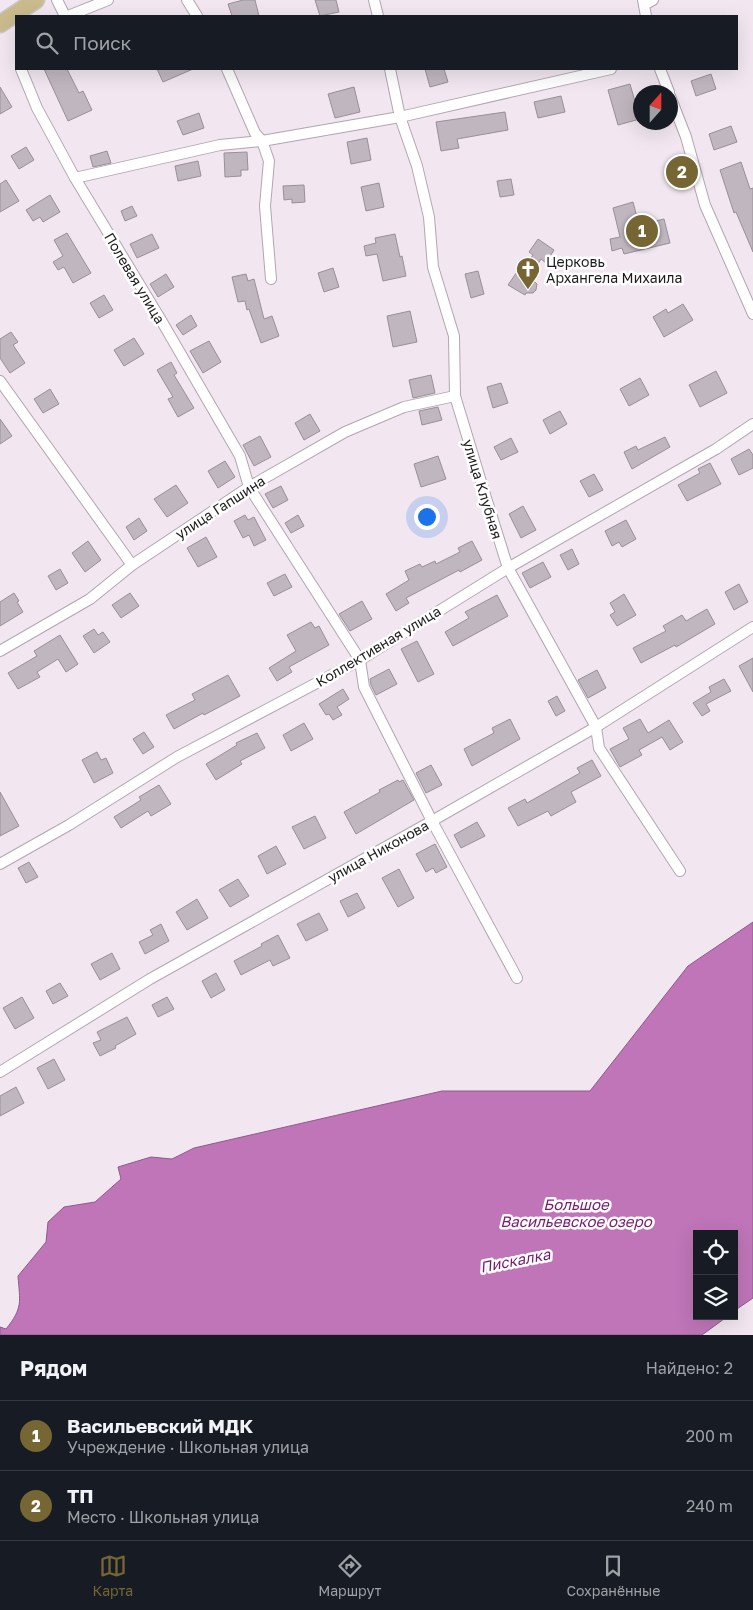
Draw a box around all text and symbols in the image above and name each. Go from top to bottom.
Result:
search box [15,15,738,70]
icon: search [33,29,61,57]
text: Поиск [73,31,132,54]
north arrow [633,85,678,130]
pin: 2 [666,153,698,191]
pin: 1 [626,212,658,250]
street label: Полевая улица [101,229,169,327]
place label: Церковь Архангела Михаила [546,253,682,286]
church icon: Церковь Архангела Михаила [515,256,541,290]
street label: улица Клубная [460,437,506,541]
street label: улица Гапшина [172,472,268,542]
your location [414,504,440,530]
street label: Коллективная улица [313,602,443,690]
street label: улица Никонова [325,816,431,886]
water label: Большое Васильевское озеро [500,1195,653,1230]
map controls [693,1230,738,1320]
button: locate [693,1230,738,1275]
water label: Пискалка [478,1244,552,1276]
button: layers [693,1275,738,1320]
text: Рядом [20,1355,87,1381]
text: Найдено: 2 [646,1358,733,1378]
text: Васильевский МДК [67,1414,253,1437]
text: 1 [32,1426,40,1446]
text: 200 m [686,1426,733,1446]
text: Учреждение · Школьная улица [67,1437,309,1457]
text: ТП [67,1484,94,1507]
text: 2 [31,1496,41,1516]
text: 240 m [686,1496,733,1516]
text: Место · Школьная улица [67,1507,259,1527]
tab: Карта [93,1552,133,1599]
tab: Маршрут [318,1552,381,1599]
tab: Сохранённые [566,1552,660,1599]

